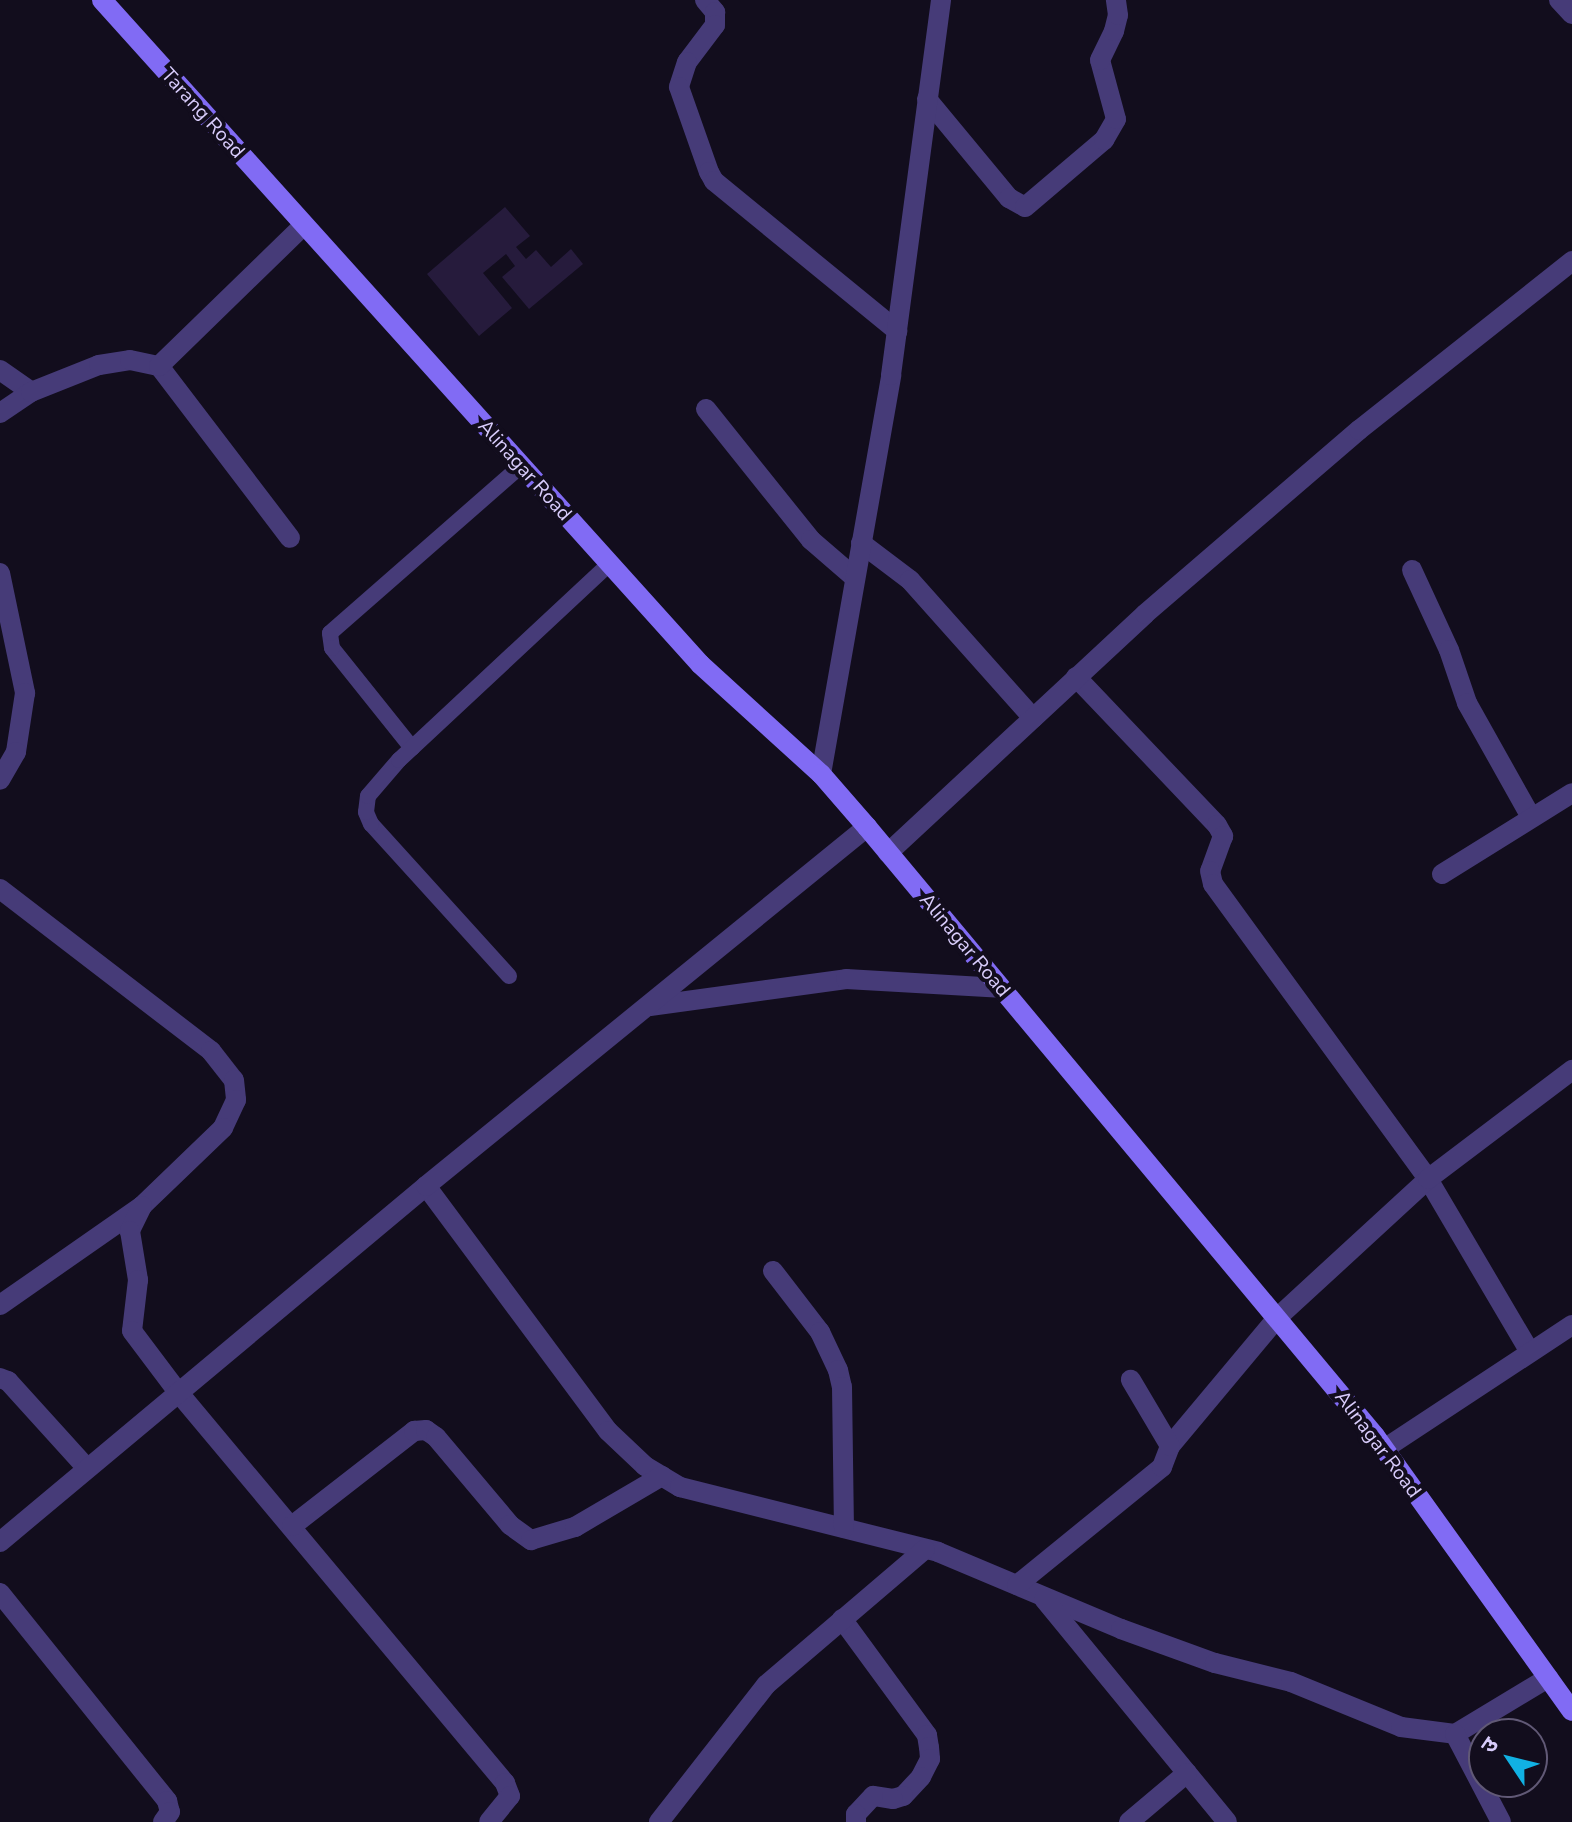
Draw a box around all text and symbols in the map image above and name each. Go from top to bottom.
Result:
street label: Tarang Road [156,63,250,163]
street label: Alinagar Road [473,414,577,526]
street label: Alinagar Road [915,888,1015,1002]
street label: Alinagar Road [1330,1386,1426,1502]
north arrow [1468,1718,1548,1798]
text: उ [1474,1732,1506,1759]

